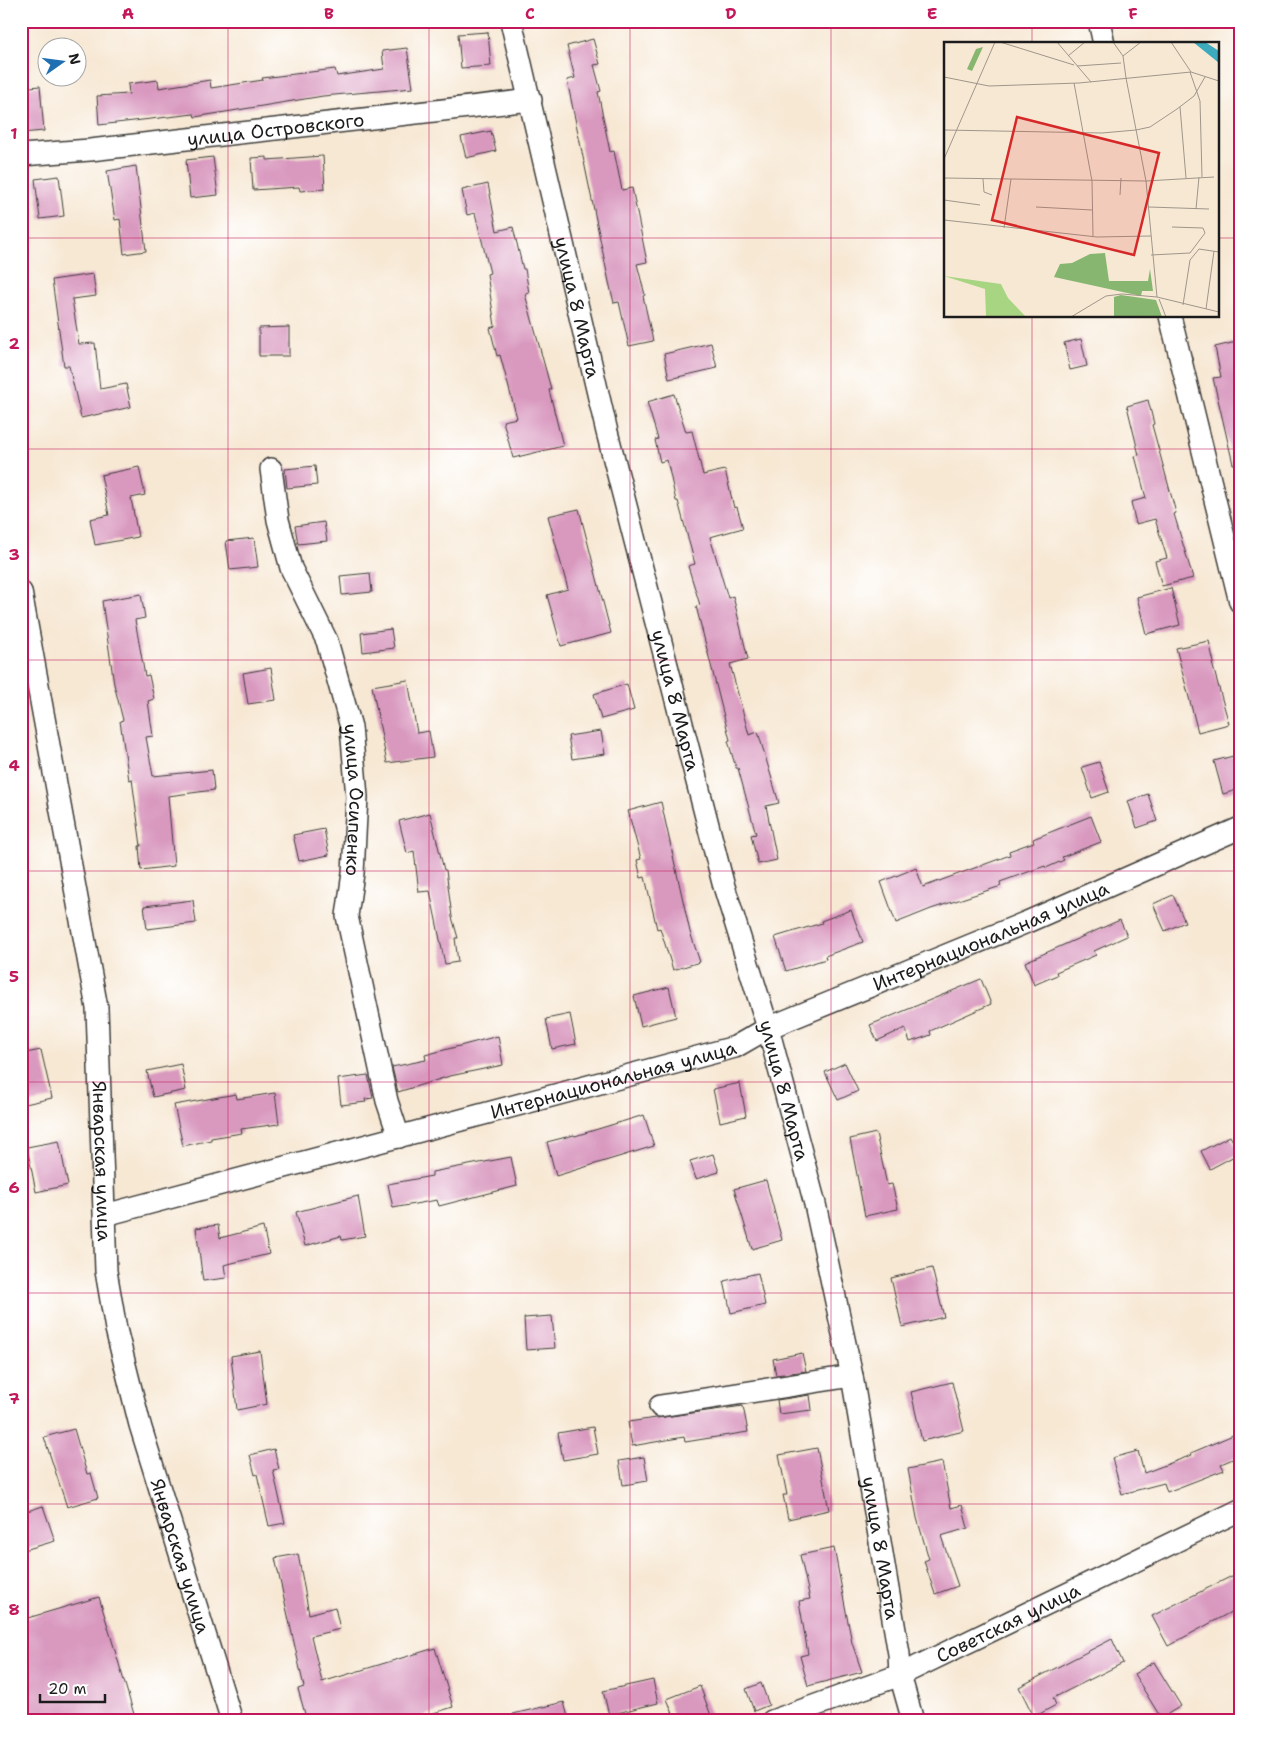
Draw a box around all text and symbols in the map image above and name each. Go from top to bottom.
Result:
text: A [122,3,134,24]
text: B [324,3,334,24]
text: C [525,3,535,24]
text: D [725,3,737,24]
text: E [927,3,937,24]
text: F [1128,3,1138,24]
north arrow [38,38,88,88]
inset map [944,42,1218,318]
text: N [65,51,85,66]
street label: улица Островского [186,107,366,151]
text: 1 [10,123,18,144]
street label: улица 8 Марта [549,234,607,381]
text: 2 [8,333,20,354]
text: 3 [8,544,20,565]
street label: улица 8 Марта [646,627,706,774]
street label: улица Осипенко [338,723,370,877]
text: 4 [8,755,20,776]
street label: Интернациональная улица [869,875,1113,996]
text: 5 [9,966,19,987]
street label: улица 8 Марта [754,1017,815,1164]
street label: Интернациональная улица [487,1035,739,1124]
street label: Январская улица [87,1080,117,1242]
text: 6 [8,1177,20,1198]
text: 7 [8,1388,20,1409]
street label: улица 8 Марта [857,1474,905,1622]
street label: Январская улица [145,1476,217,1637]
street label: Советская улица [932,1577,1084,1668]
text: 8 [8,1599,20,1620]
scale bar [40,1672,105,1704]
text: 20 m [48,1679,87,1699]

